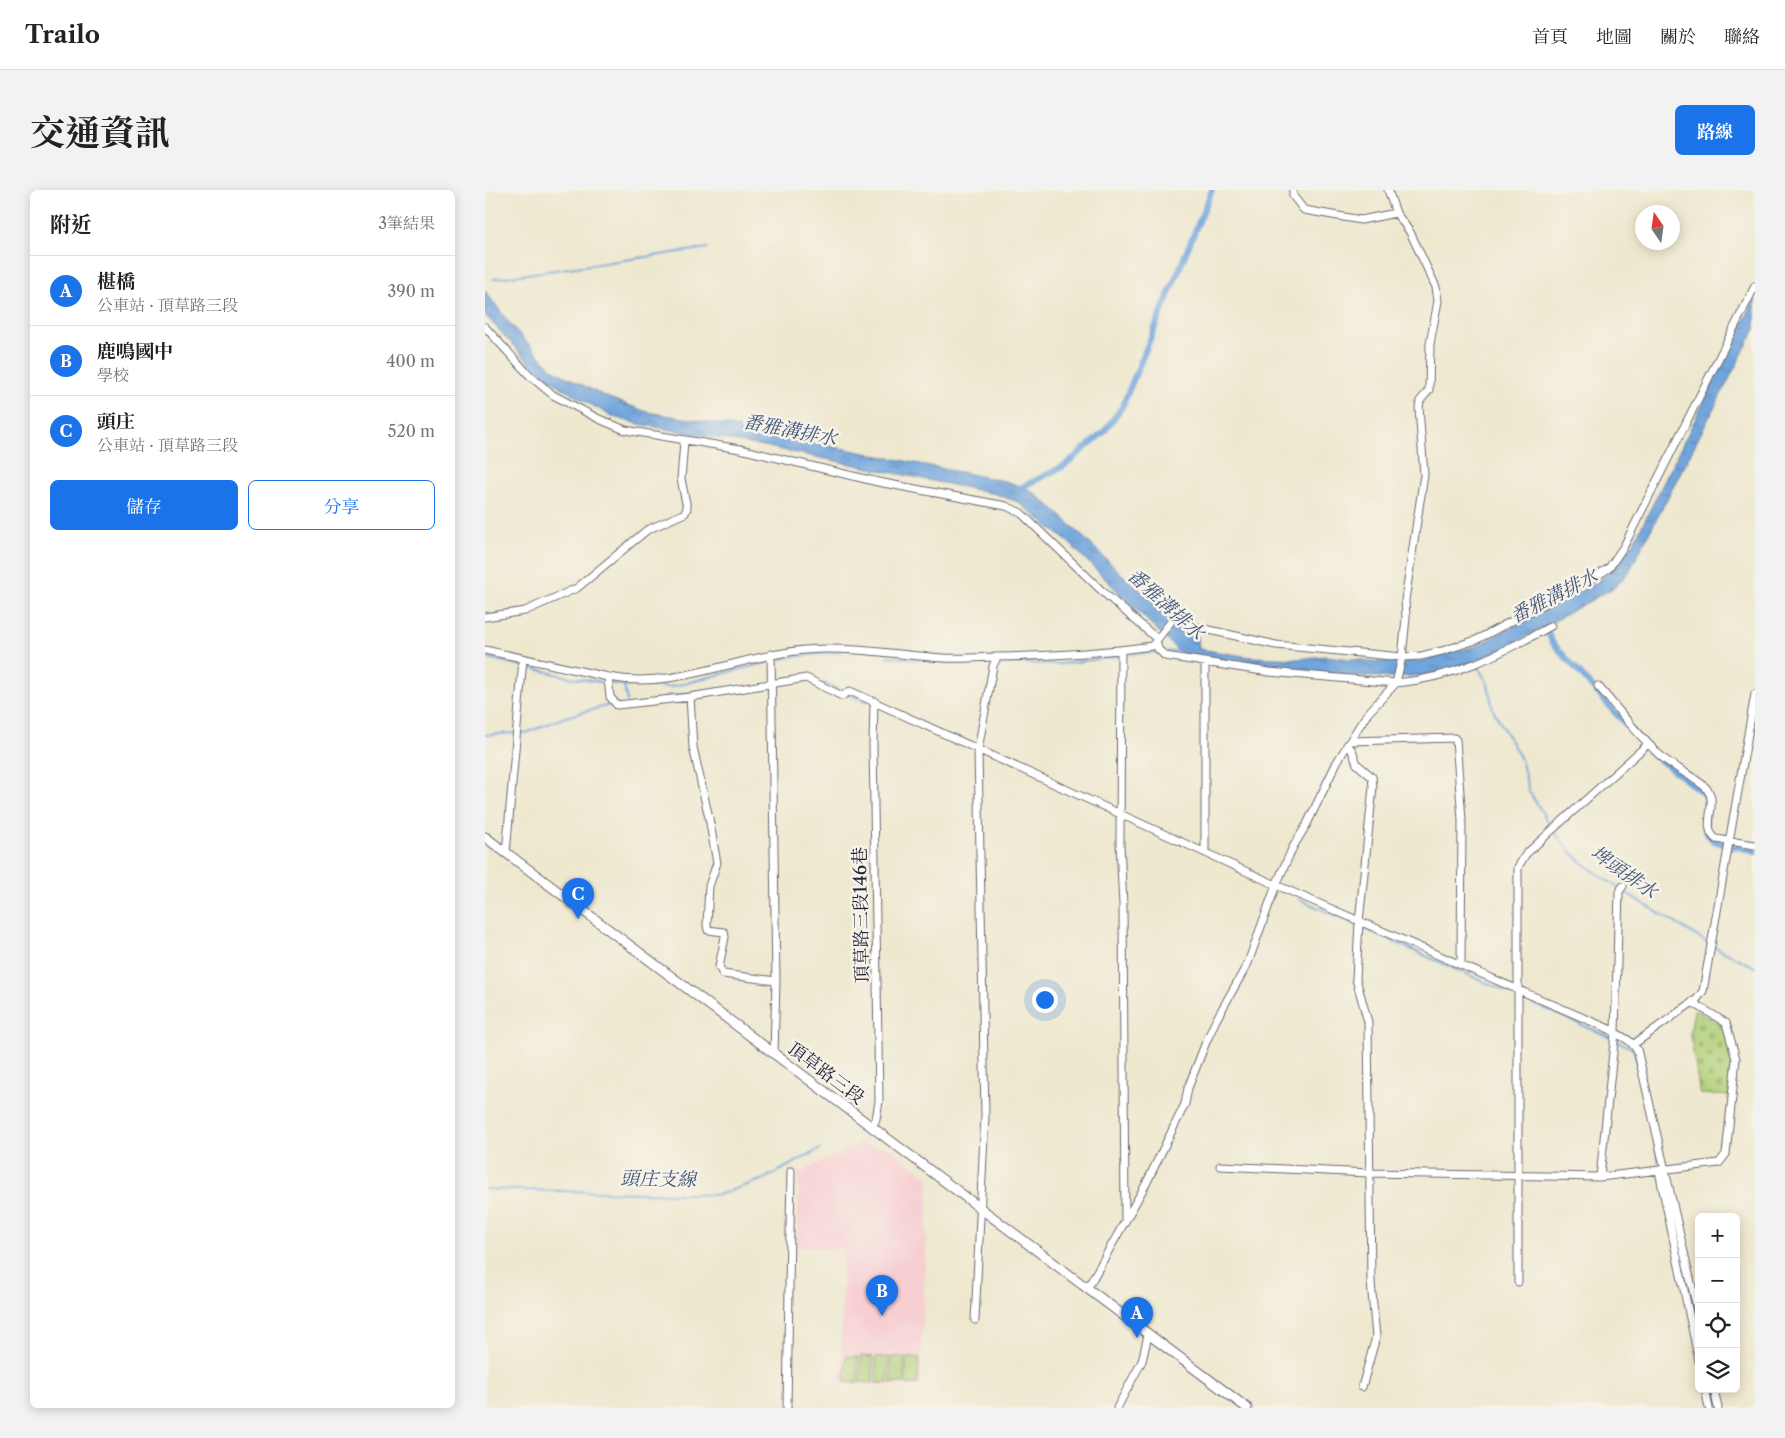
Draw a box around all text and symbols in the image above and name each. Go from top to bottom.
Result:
text: Trailo [25,20,100,49]
text: 首頁 [1532,26,1568,48]
text: 地圖 [1596,26,1632,48]
text: 關於 [1660,26,1696,48]
text: 聯絡 [1724,26,1760,48]
button: 路線 [1675,105,1755,155]
text: 交通資訊 [30,111,170,154]
north arrow [1635,205,1680,250]
text: 附近 [50,212,92,237]
text: 3筆結果 [378,213,435,233]
text: 椹橋 [97,270,135,293]
text: A [60,281,72,301]
text: 390 m [388,281,435,301]
text: 公車站 · 頂草路三段 [97,295,238,315]
text: 鹿鳴國中 [97,340,173,363]
text: B [60,351,72,371]
text: 400 m [386,351,435,371]
text: 學校 [97,365,129,385]
text: 頭庄 [97,410,135,433]
water label: 番雅溝排水 [741,410,841,451]
text: C [60,421,72,441]
text: 520 m [388,421,435,441]
text: 公車站 · 頂草路三段 [97,435,238,455]
button: 儲存 [50,480,238,530]
button: 分享 [248,480,435,530]
water label: 番雅溝排水 [1506,563,1603,628]
water label: 番雅溝排水 [1123,564,1210,646]
water label: 埤頭排水 [1586,841,1663,904]
street label: 頂草路三段146巷 [849,847,873,983]
pin: C [562,878,594,919]
your location [1032,987,1058,1013]
street label: 頂草路三段 [783,1037,869,1109]
water label: 頭庄支線 [620,1167,698,1191]
map controls [1695,1213,1740,1393]
button: + [1695,1213,1740,1258]
button: − [1695,1258,1740,1303]
pin: B [866,1275,898,1316]
pin: A [1121,1297,1153,1338]
button: locate [1695,1303,1740,1348]
button: layers [1695,1348,1740,1393]

